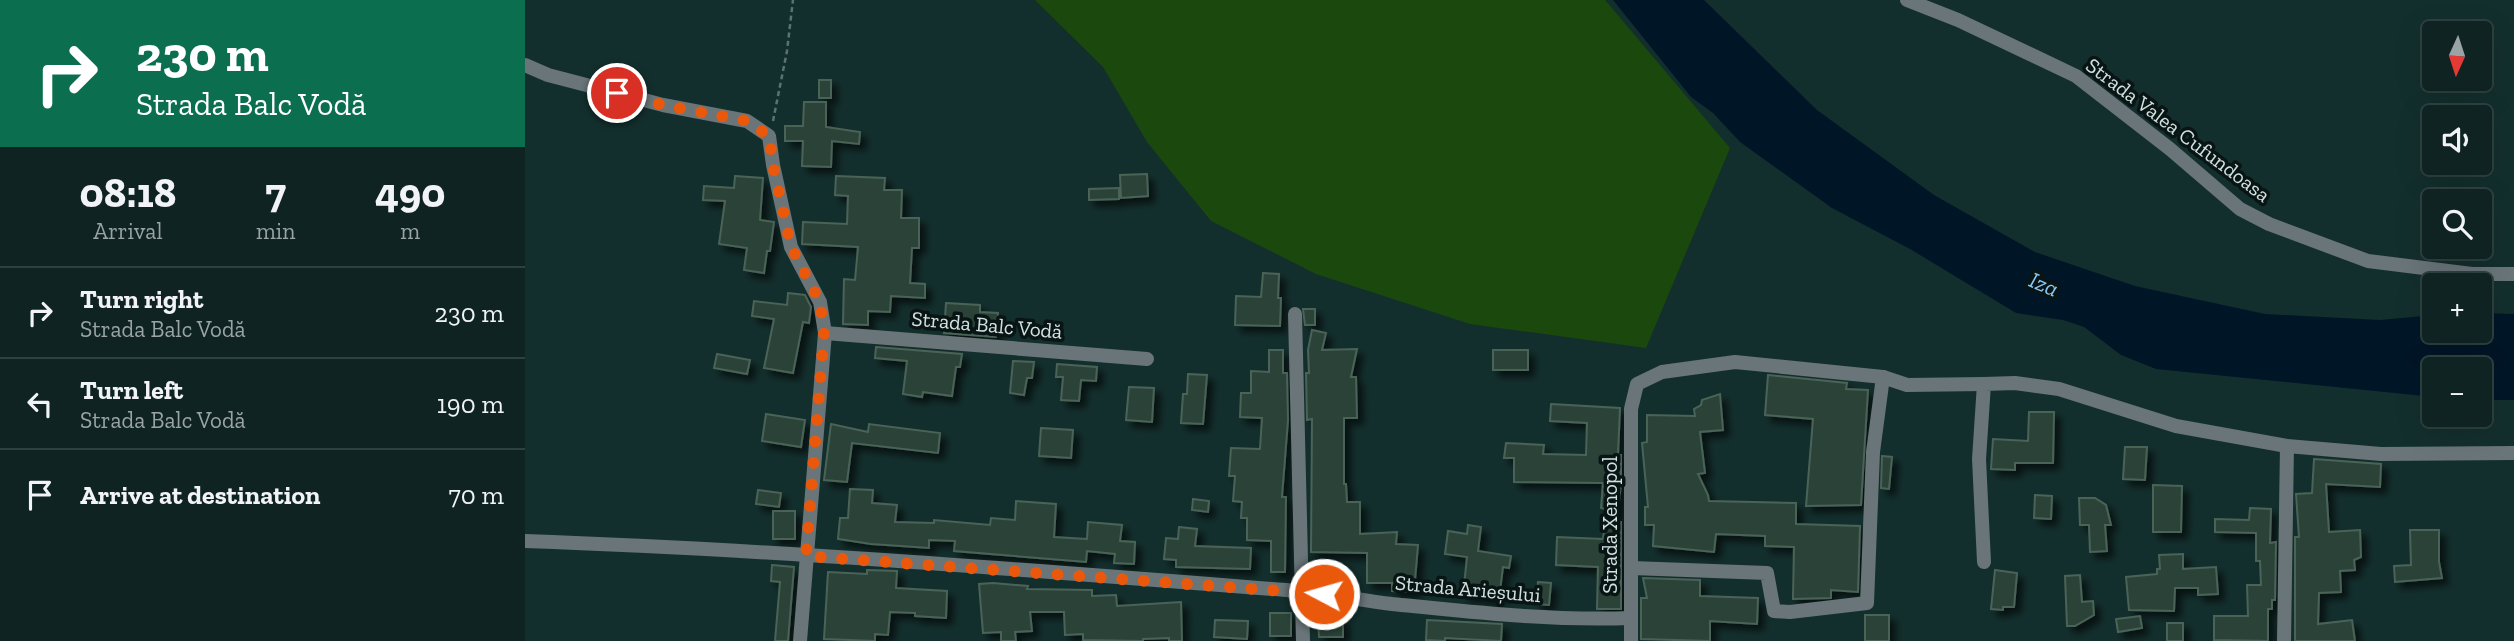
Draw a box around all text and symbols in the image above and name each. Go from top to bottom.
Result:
north arrow [2422,21,2492,91]
map controls [2422,21,2492,427]
text: 230 m [136,25,269,84]
icon: right [21,28,112,119]
street label: Strada Valea Cufundoasa [2081,52,2275,207]
pin [587,63,647,123]
icon: arrive [598,74,636,112]
text: Strada Balc Vodă [136,85,366,123]
button: sound [2422,105,2492,175]
text: 08:18 [80,167,176,218]
text: 7 [265,167,286,218]
text: 490 [375,167,445,218]
button: search [2422,189,2492,259]
text: Arrival [93,217,163,245]
text: min [256,217,295,245]
text: m [400,217,420,245]
water label: Iza [2025,265,2063,303]
button: + [2422,273,2492,343]
text: Turn right [80,283,203,315]
icon: right [21,294,59,332]
text: 230 m [435,297,504,329]
street label: Strada Balc Vodă [911,305,1063,344]
text: Strada Balc Vodă [80,315,246,343]
button: − [2422,357,2492,427]
text: Turn left [80,374,183,406]
icon: left [21,385,59,423]
text: 190 m [437,388,504,420]
text: Strada Balc Vodă [80,406,246,434]
street label: Strada Xenopol [1597,456,1622,594]
icon: arrive [21,476,59,514]
text: Arrive at destination [80,479,320,511]
text: 70 m [448,479,504,511]
position arrow [1287,557,1361,631]
street label: Strada Arieșului [1394,570,1542,607]

